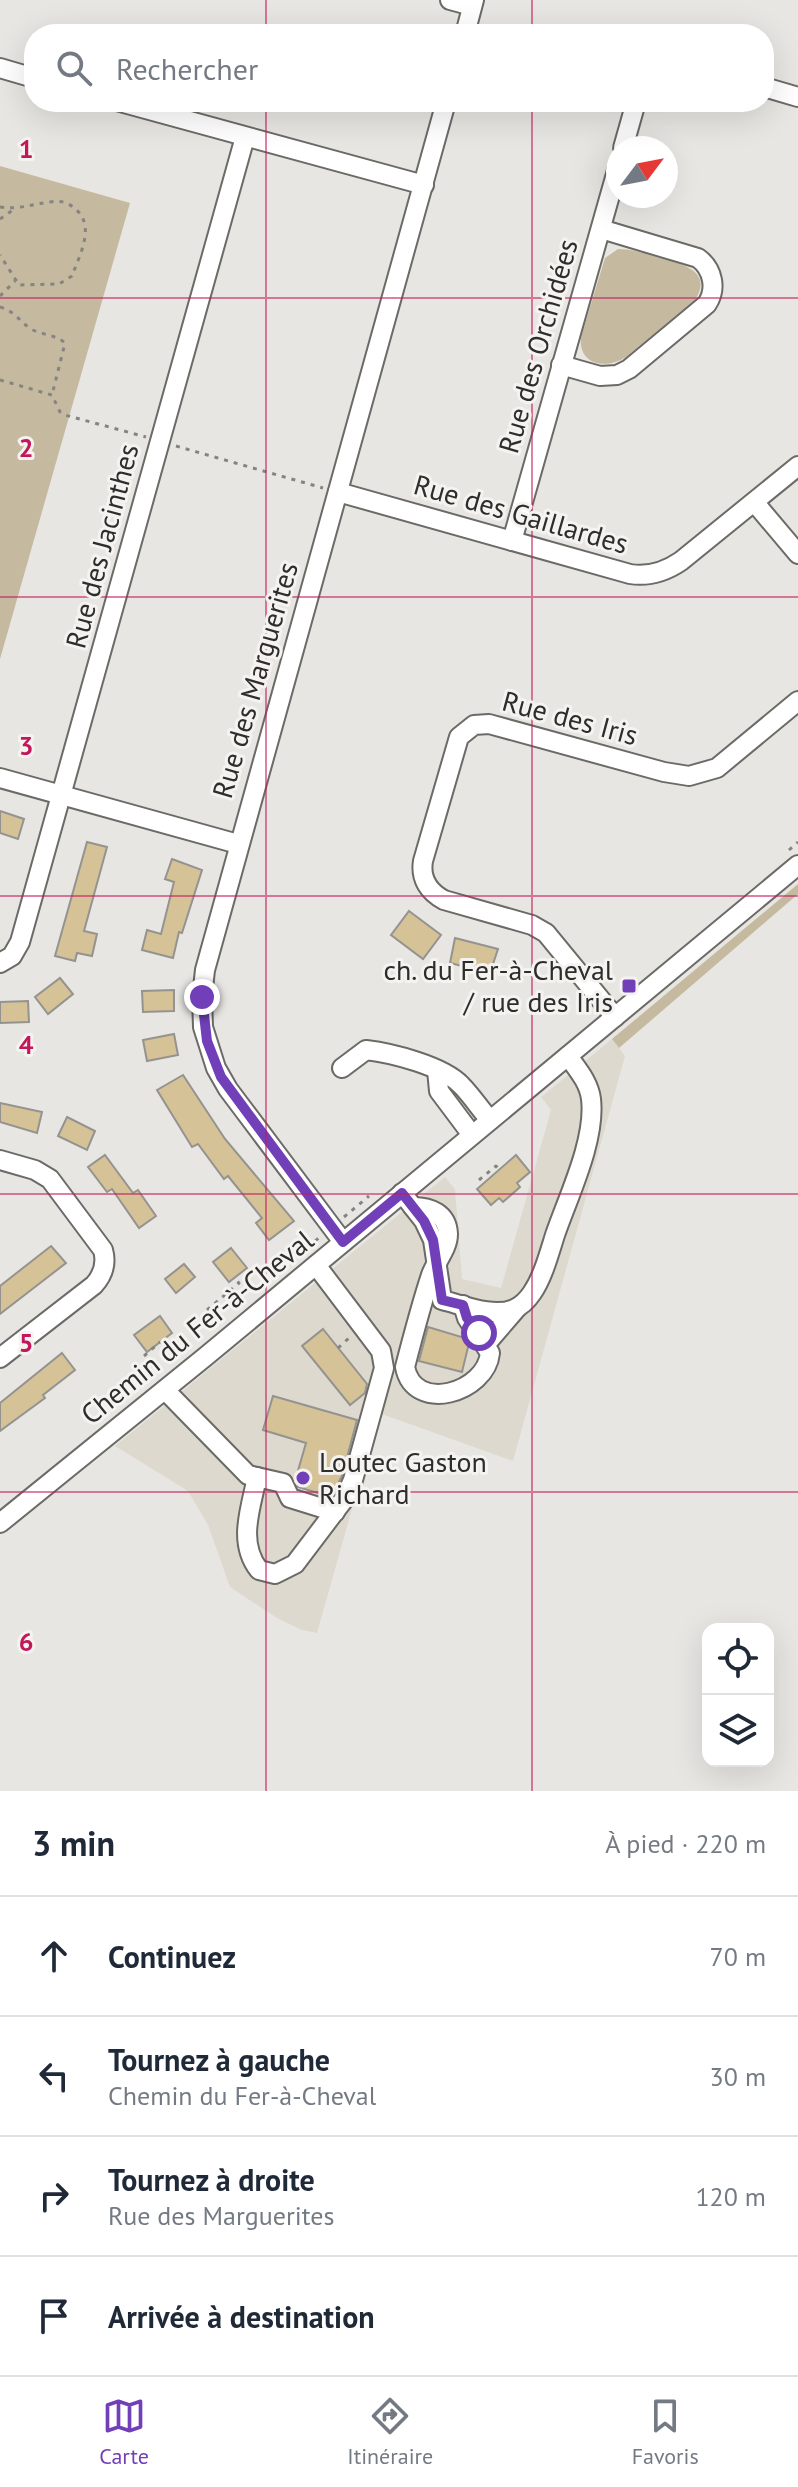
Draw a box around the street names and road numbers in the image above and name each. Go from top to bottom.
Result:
street label: Rue des Orchidées [489,235,586,457]
street label: Rue des Jacinthes [56,440,147,652]
street label: Rue des Gaillardes [410,465,633,562]
street label: Rue des Marguerites [203,558,306,802]
street label: Rue des Iris [498,682,642,753]
street label: Chemin du Fer-à-Cheval [73,1221,321,1432]

